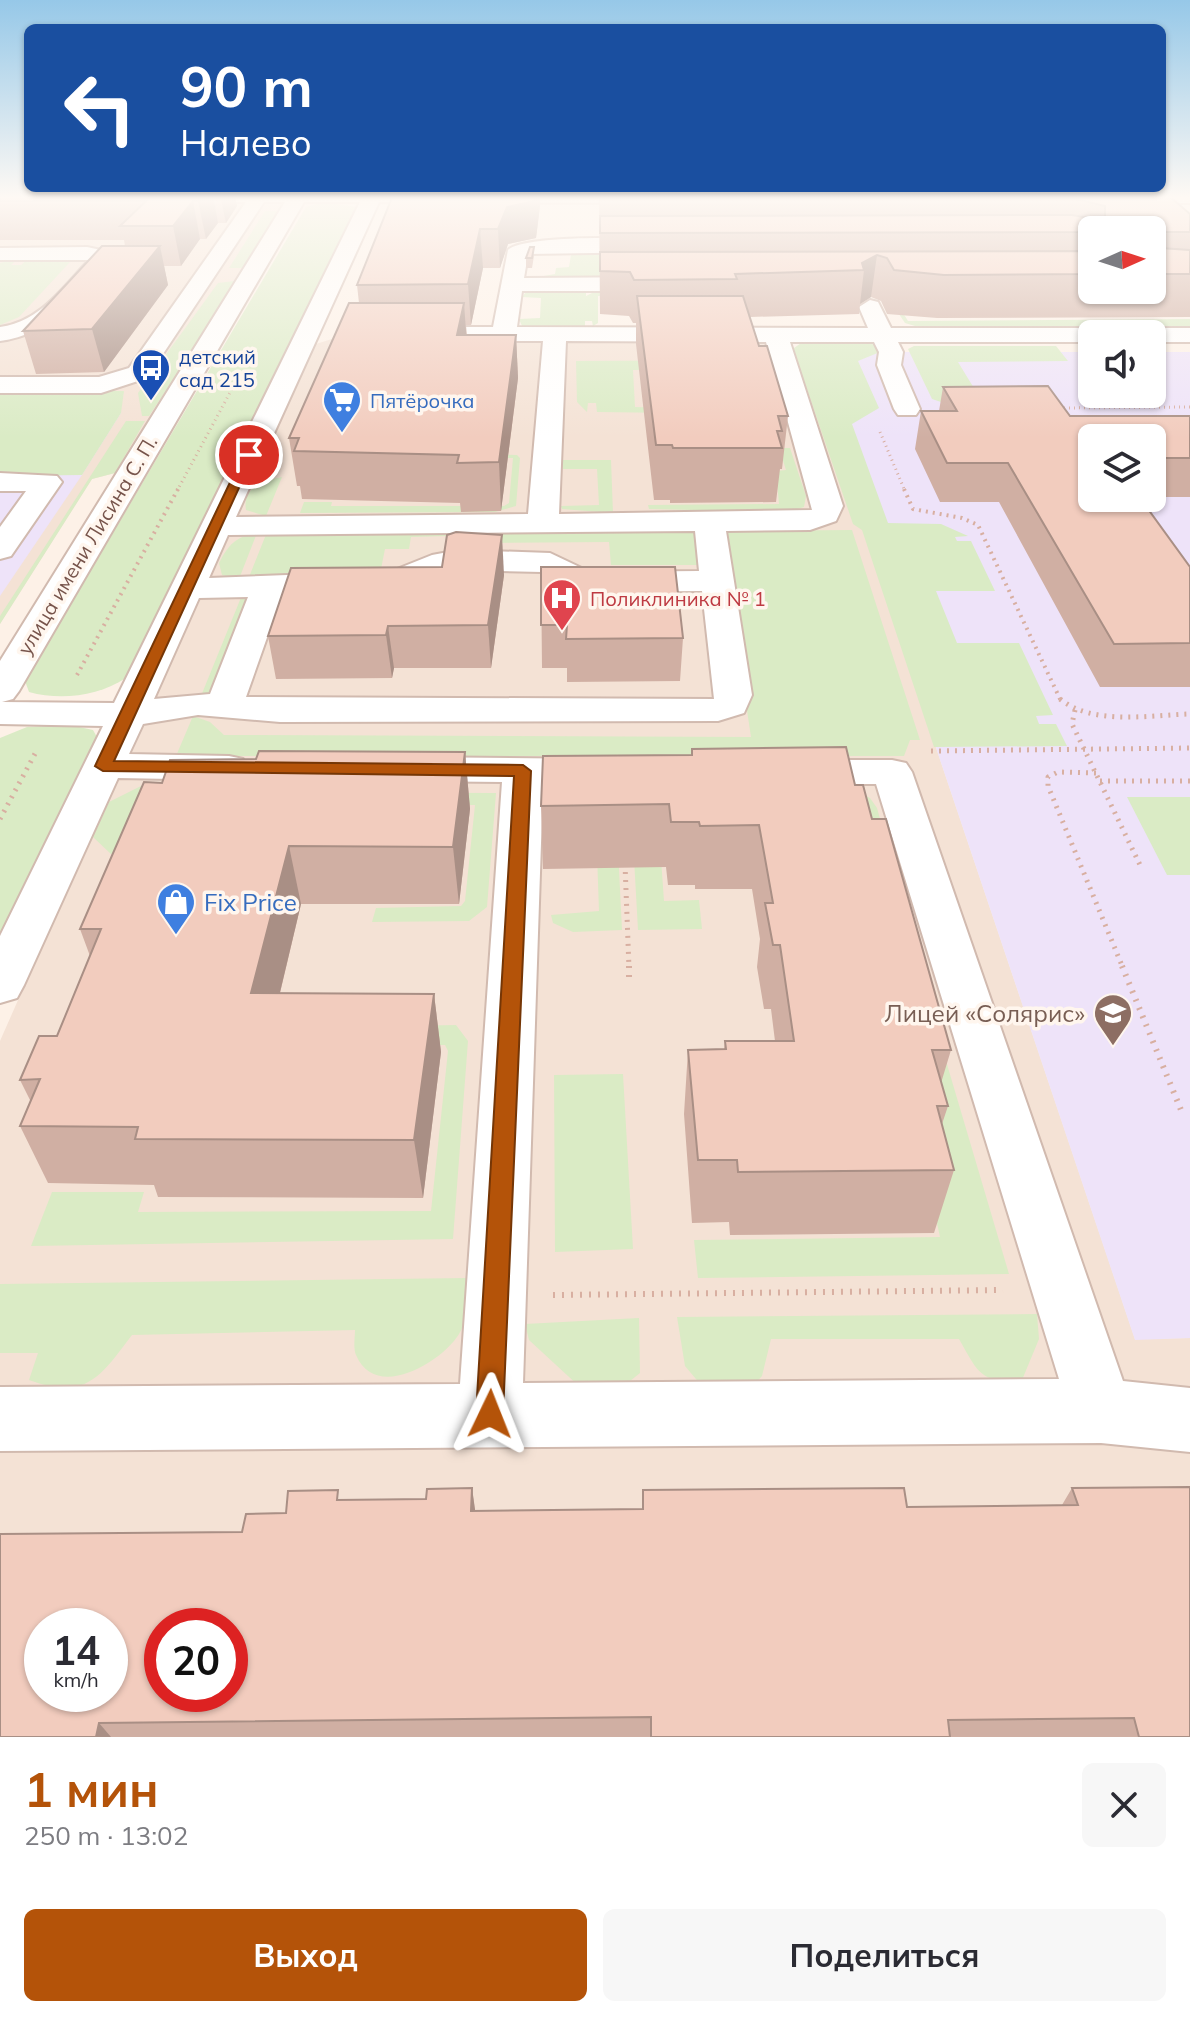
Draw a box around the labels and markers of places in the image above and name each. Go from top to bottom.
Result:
place label: детский сад 215 [179,344,256,392]
bus stop icon: детский сад 215 [130,347,172,402]
supermarket icon: Пятёрочка [321,379,363,434]
place label: Пятёрочка [370,388,474,413]
pin [215,421,283,489]
hospital icon: Поликлиника № 1 [541,577,583,632]
place label: Поликлиника № 1 [590,586,766,611]
shop icon: Fix Price [155,881,197,936]
place label: Fix Price [204,887,297,917]
school or university icon: Лицей «Солярис» [1092,992,1134,1047]
place label: Лицей «Солярис» [884,998,1085,1028]

